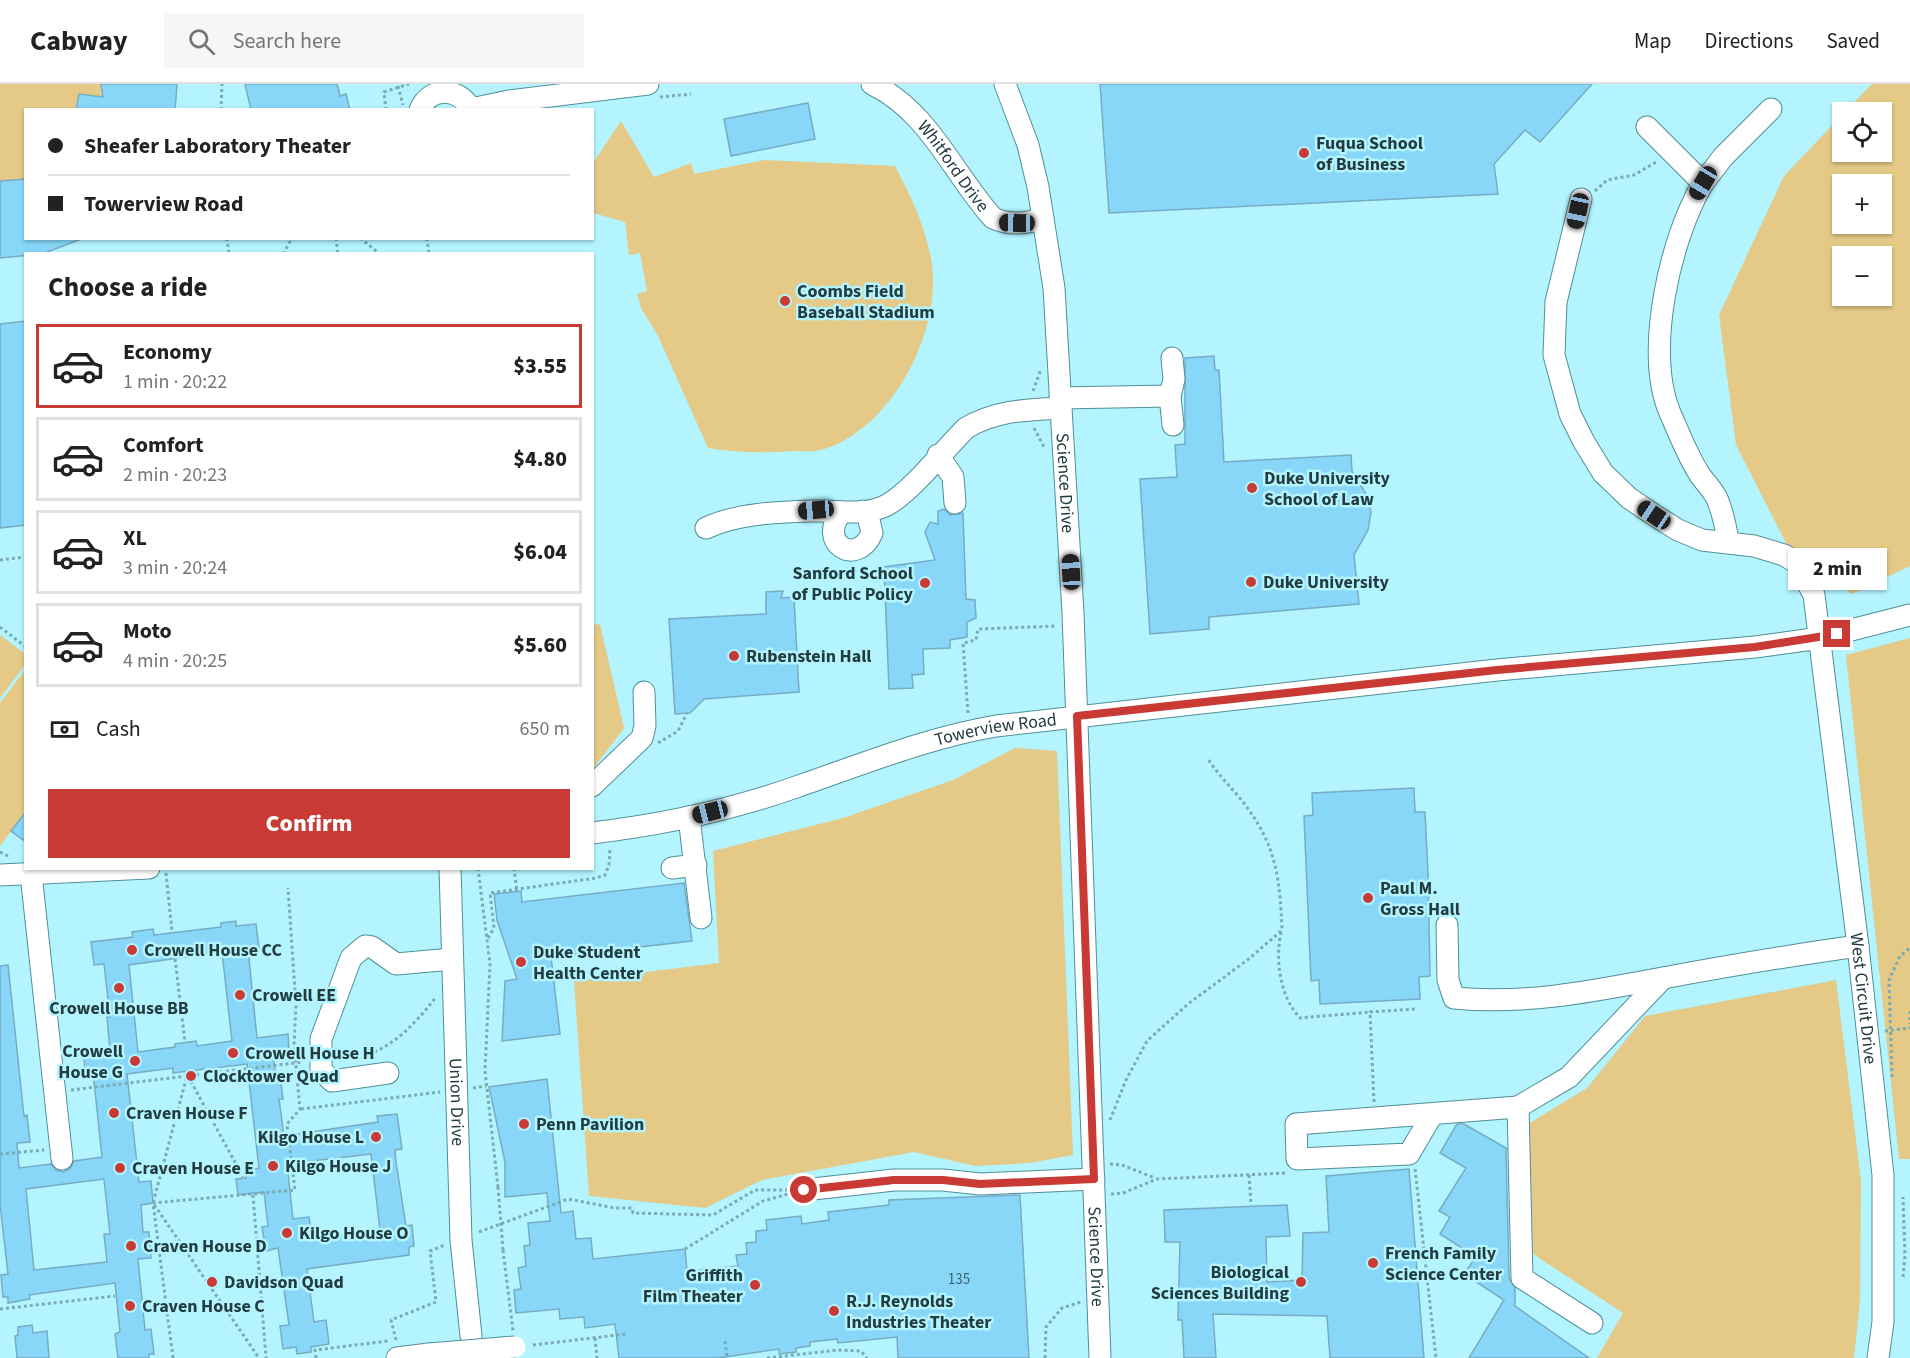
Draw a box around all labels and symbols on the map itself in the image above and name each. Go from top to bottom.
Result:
street label: Whitford Drive [911,115,995,218]
place label: Fuqua School of Business [1316,131,1423,177]
marker: Fuqua School of Business [1297,146,1311,160]
car [1686,163,1720,203]
car [1565,192,1591,230]
car [999,214,1035,232]
place label: Coombs Field Baseball Stadium [797,279,935,325]
marker: Coombs Field Baseball Stadium [778,294,792,308]
street label: Science Drive [1049,432,1080,534]
place label: Duke University School of Law [1264,466,1391,512]
marker: Duke University School of Law [1245,481,1259,495]
car [1634,497,1674,533]
car [797,499,835,521]
callout: 2 min [1788,547,1886,589]
car [1061,554,1081,590]
place label: Sanford School of Public Policy [792,561,914,607]
place label: Duke University [1263,570,1390,595]
marker: Duke University [1244,575,1258,589]
marker: Sanford School of Public Policy [918,576,932,590]
route end [1823,620,1850,647]
place label: Rubenstein Hall [746,644,871,669]
marker: Rubenstein Hall [727,649,741,663]
street label: Towerview Road [932,707,1058,753]
car [690,799,730,825]
place label: Paul M. Gross Hall [1380,876,1460,922]
marker: Paul M. Gross Hall [1361,891,1375,905]
street label: West Circuit Drive [1843,931,1883,1065]
place label: Crowell House CC [144,938,282,963]
place label: Duke Student Health Center [533,940,644,986]
marker: Crowell House CC [125,943,139,957]
marker: Duke Student Health Center [514,955,528,969]
marker: Crowell House BB [112,981,126,995]
place label: Crowell EE [252,983,336,1008]
marker: Crowell EE [233,988,247,1002]
place label: Crowell House BB [49,996,189,1021]
place label: Crowell House G [58,1039,123,1085]
place label: Crowell House H [245,1041,375,1066]
marker: Crowell House H [226,1046,240,1060]
marker: Crowell House G [128,1054,142,1068]
street label: Union Drive [443,1057,470,1146]
place label: Clocktower Quad [203,1064,339,1089]
marker: Clocktower Quad [184,1069,198,1083]
place label: Craven House F [126,1101,248,1126]
marker: Craven House F [107,1106,121,1120]
place label: Penn Pavilion [536,1112,644,1137]
marker: Penn Pavilion [517,1117,531,1131]
place label: Kilgo House L [257,1125,364,1150]
marker: Kilgo House L [369,1130,383,1144]
place label: Kilgo House J [285,1154,391,1179]
place label: Craven House E [132,1156,254,1181]
marker: Kilgo House J [266,1159,280,1173]
marker: Craven House E [113,1161,127,1175]
route start [790,1176,817,1203]
street label: Science Drive [1082,1206,1110,1307]
place label: Kilgo House O [299,1221,409,1246]
marker: Kilgo House O [280,1226,294,1240]
place label: Craven House D [143,1234,267,1259]
marker: Craven House D [124,1239,138,1253]
place label: French Family Science Center [1385,1241,1503,1287]
marker: French Family Science Center [1366,1256,1380,1270]
place label: Biological Sciences Building [1151,1260,1289,1306]
place label: Griffith Film Theater [643,1263,744,1309]
house number: 135 [948,1269,970,1290]
place label: Davidson Quad [224,1270,344,1295]
marker: Davidson Quad [205,1275,219,1289]
marker: Biological Sciences Building [1294,1275,1308,1289]
marker: Griffith Film Theater [748,1278,762,1292]
place label: R.J. Reynolds Industries Theater [846,1289,992,1335]
place label: Craven House C [142,1294,265,1319]
marker: Craven House C [123,1299,137,1313]
marker: R.J. Reynolds Industries Theater [827,1304,841,1318]

